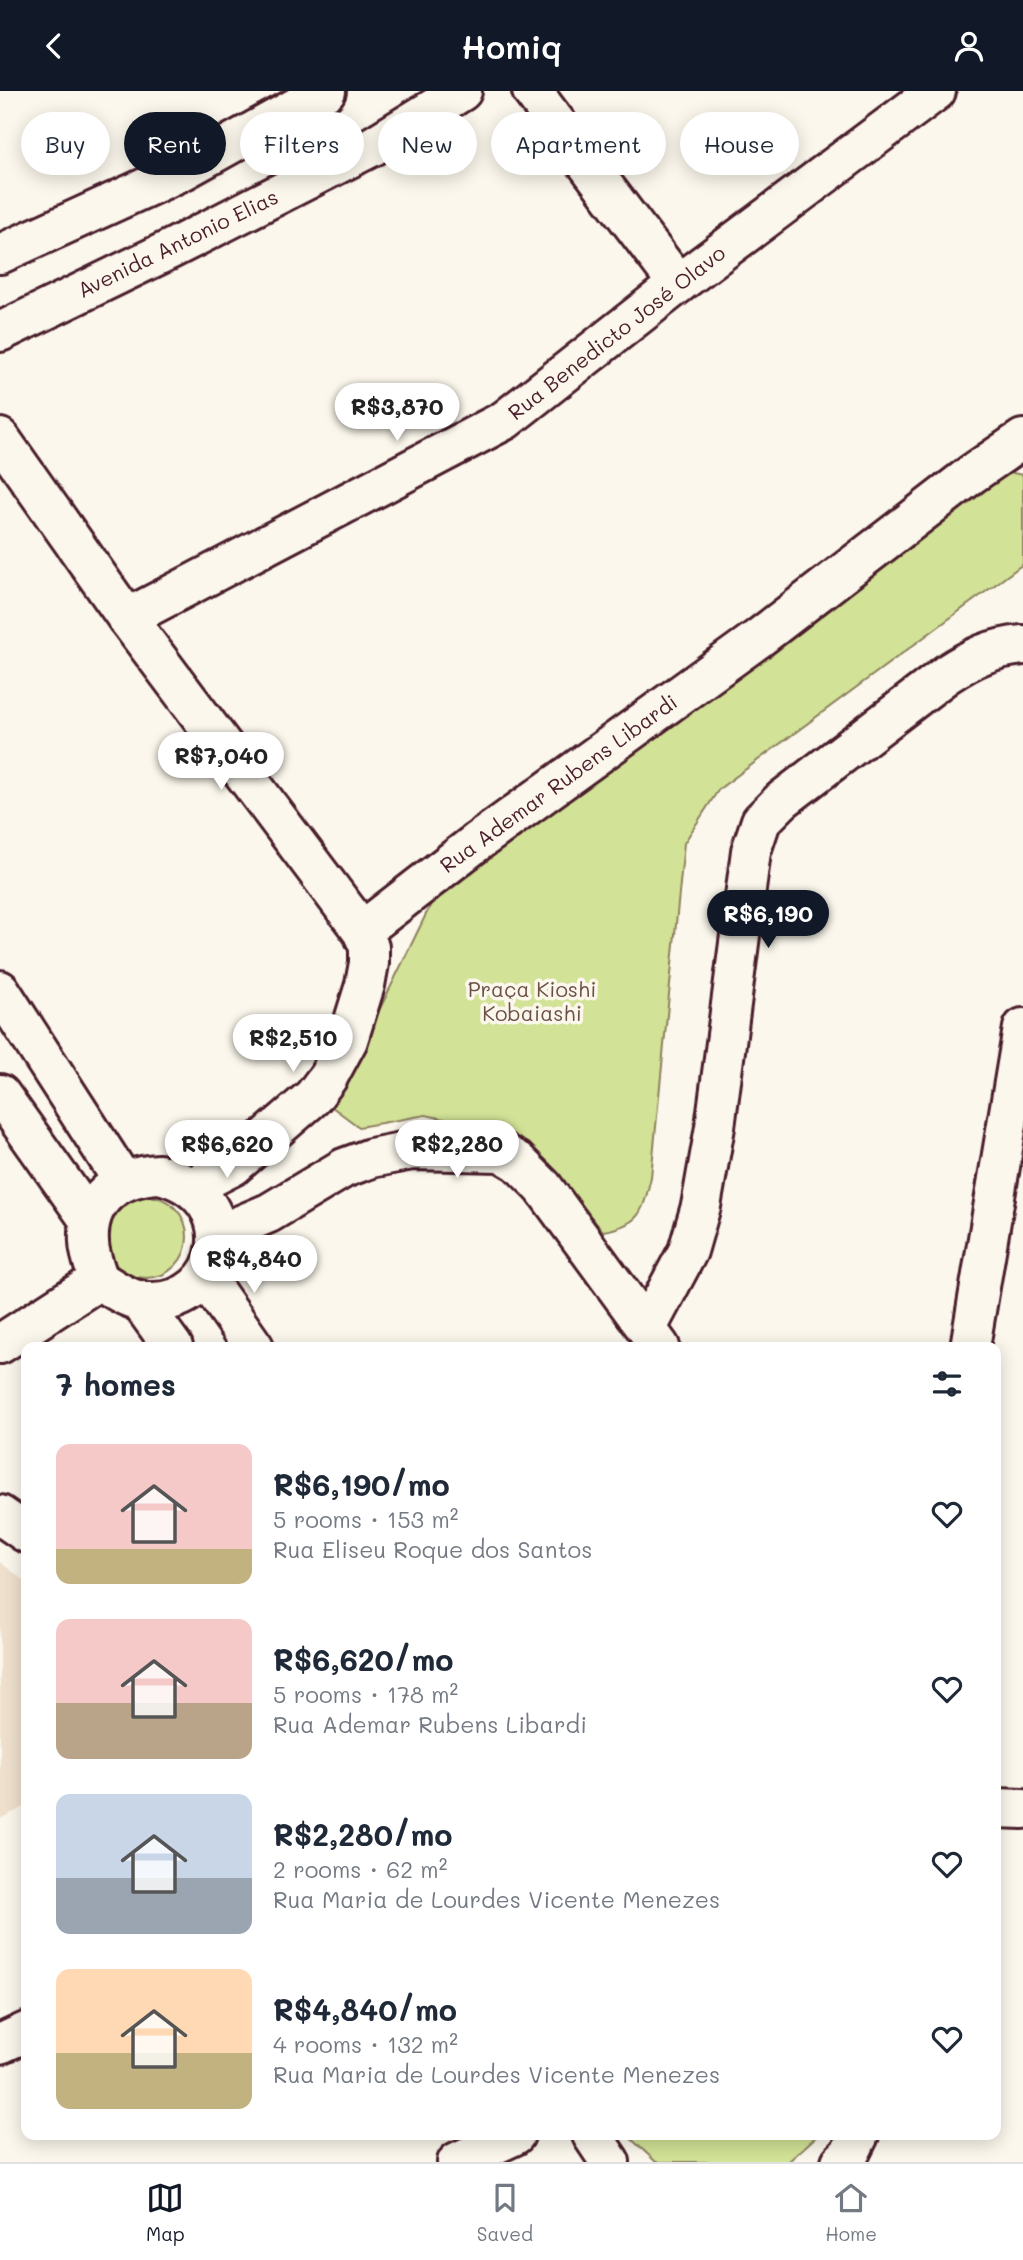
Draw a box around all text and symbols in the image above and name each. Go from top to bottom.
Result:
text: Homiq [461,25,562,67]
icon: back [35,27,73,65]
icon: person [950,27,988,65]
chip: Buy [21,112,110,175]
chip: Rent [124,112,226,175]
chip: Filters [240,112,364,175]
chip: New [378,112,477,175]
chip: Apartment [491,112,666,175]
chip: House [680,112,799,175]
street label: Avenida Antonio Elias [73,182,282,303]
street label: Rua Benedicto José Olavo [502,239,730,425]
pin: R$3,870 [332,383,462,443]
text: R$3,870 [351,391,443,421]
street label: Rua Ademar Rubens Libardi [434,688,682,878]
pin: R$7,040 [156,733,286,792]
text: R$7,040 [174,740,268,770]
pin: R$6,190 [703,891,833,950]
text: R$6,190 [723,898,813,928]
park label: Praça Kioshi Kobaiashi [468,975,596,1026]
pin: R$2,510 [228,1014,358,1074]
text: R$2,510 [249,1022,337,1052]
pin: R$6,620 [162,1121,292,1180]
pin: R$2,280 [392,1121,522,1180]
text: R$6,620 [181,1128,273,1158]
text: R$2,280 [411,1128,503,1158]
pin: R$4,840 [189,1235,319,1295]
text: R$4,840 [206,1243,302,1273]
text: 7 homes [56,1364,176,1404]
icon: filters [928,1365,966,1403]
text: R$6,190/mo [273,1464,450,1504]
icon: home [112,1472,196,1556]
icon: heart [928,1495,966,1533]
text: 5 rooms · 153 m² [273,1504,458,1534]
text: Rua Eliseu Roque dos Santos [273,1534,592,1564]
text: R$6,620/mo [273,1639,453,1679]
icon: home [112,1647,196,1731]
icon: heart [928,1670,966,1708]
text: 5 rooms · 178 m² [273,1679,458,1709]
text: Rua Ademar Rubens Libardi [273,1709,587,1739]
text: R$2,280/mo [273,1814,453,1854]
icon: home [112,1822,196,1906]
icon: heart [928,1845,966,1883]
text: 2 rooms · 62 m² [273,1854,447,1884]
text: Rua Maria de Lourdes Vicente Menezes [273,1884,720,1914]
text: R$4,840/mo [273,1989,457,2029]
icon: home [112,1997,196,2081]
icon: heart [928,2020,966,2058]
text: 4 rooms · 132 m² [273,2029,458,2059]
text: Rua Maria de Lourdes Vicente Menezes [273,2059,720,2089]
tab: Map [146,2179,185,2246]
tab: Saved [477,2179,533,2246]
tab: Home [825,2179,877,2246]

